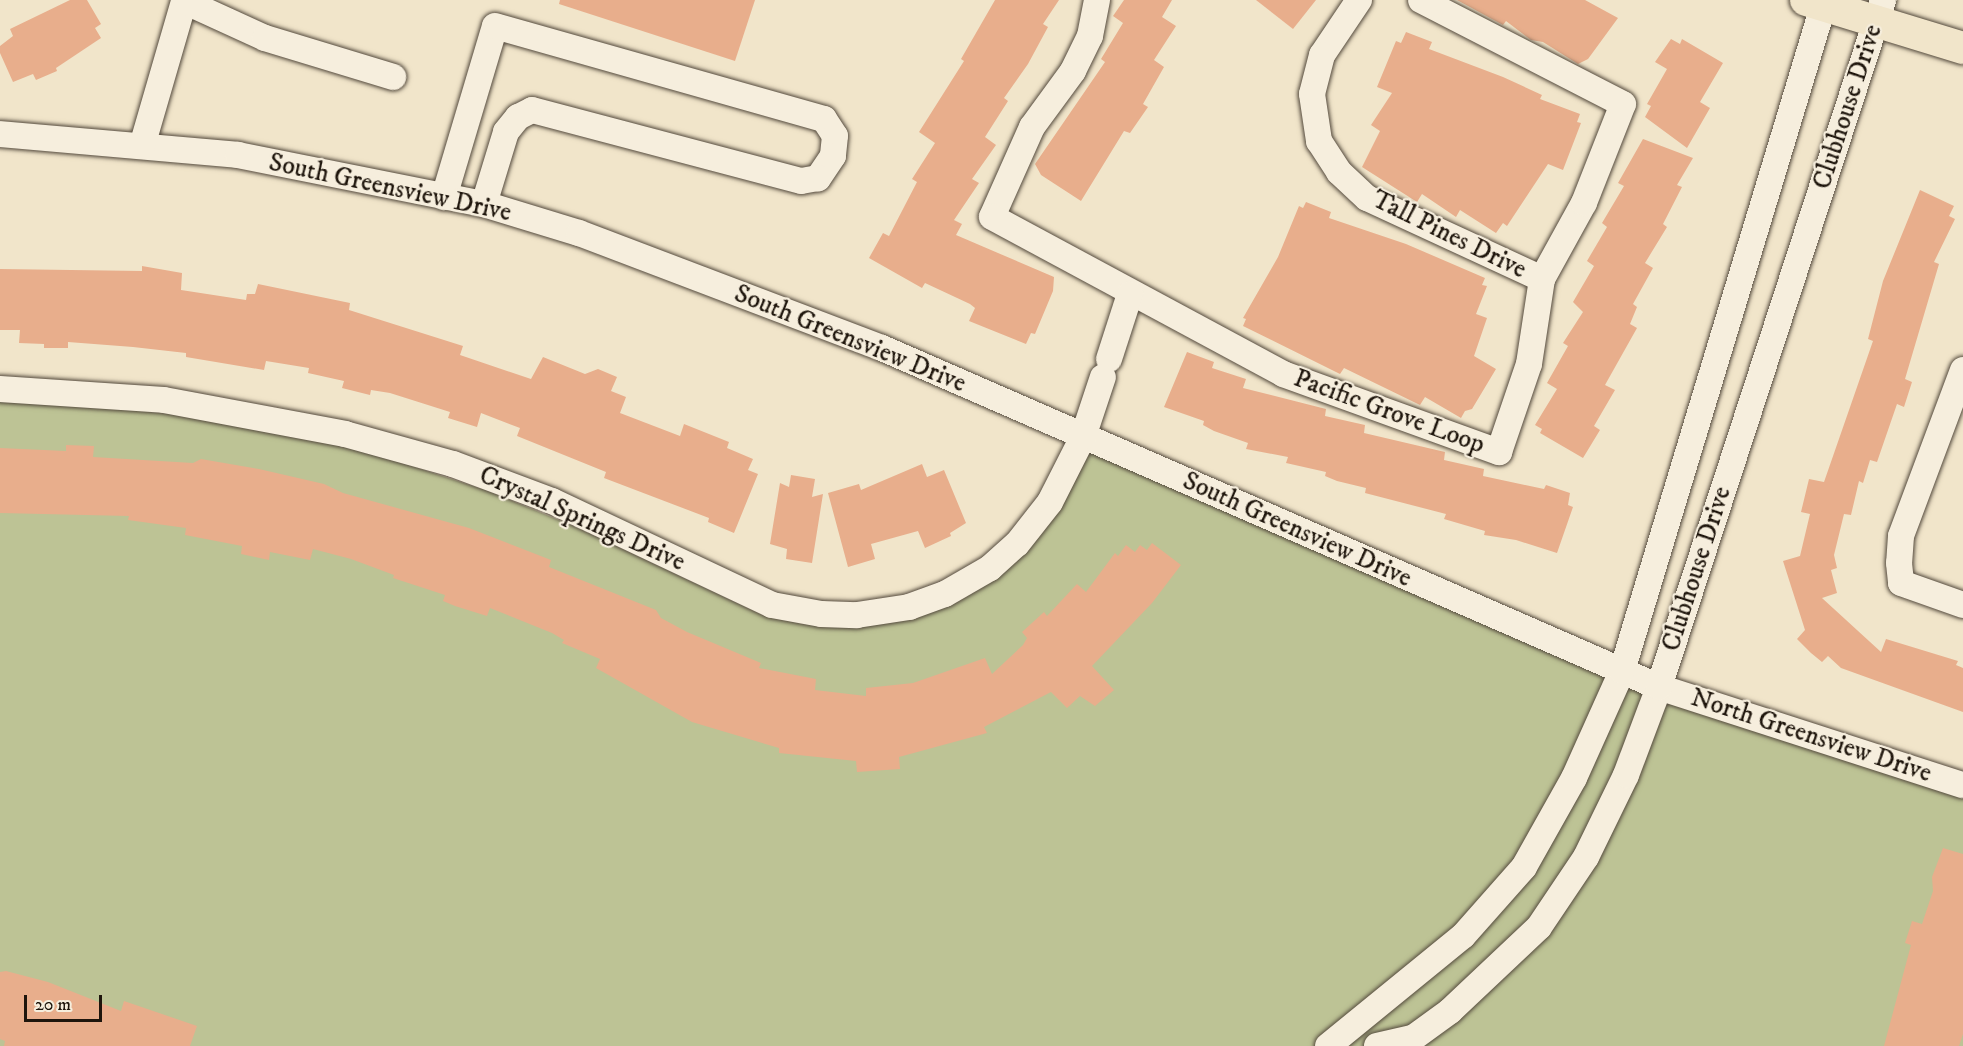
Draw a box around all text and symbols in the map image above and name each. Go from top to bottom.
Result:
street label: Clubhouse Drive [1807,21,1889,193]
street label: South Greensview Drive [266,147,514,229]
street label: Tall Pines Drive [1367,184,1531,286]
street label: South Greensview Drive [730,278,970,400]
street label: Pacific Grove Loop [1289,363,1489,461]
street label: Crystal Springs Drive [474,460,690,578]
street label: South Greensview Drive [1178,466,1416,594]
street label: Clubhouse Drive [1656,483,1738,655]
street label: North Greensview Drive [1687,682,1935,790]
scale bar [27,983,105,1021]
text: 20 m [35,994,71,1016]

